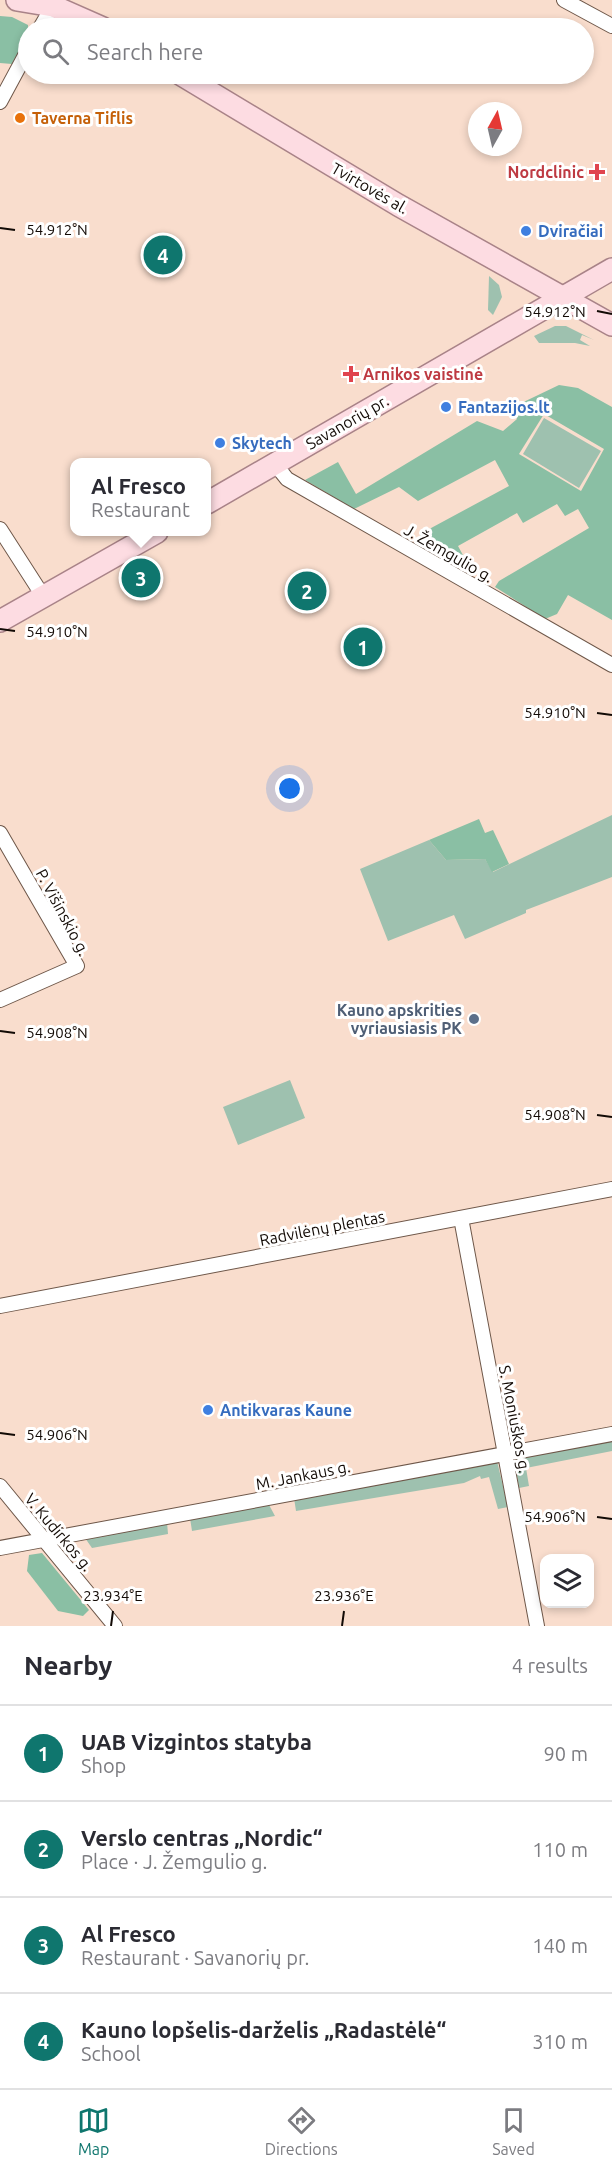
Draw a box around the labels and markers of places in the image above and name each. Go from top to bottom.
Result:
place label: Taverna Tiflis [32,109,133,127]
marker: Taverna Tiflis [13,111,27,125]
place label: Nordclinic [508,163,584,181]
marker: Nordclinic [588,163,606,181]
place label: Dviračiai [538,222,603,240]
marker: Dviračiai [519,224,533,238]
pin: 4 [144,232,182,278]
place label: Arnikos vaistinė [363,365,483,383]
marker: Arnikos vaistinė [344,367,358,381]
place label: Fantazijos.lt [458,398,550,416]
marker: Fantazijos.lt [439,400,453,414]
place label: Skytech [232,434,292,452]
marker: Skytech [213,436,227,450]
pin: 3 [122,556,160,600]
pin: 2 [288,568,326,614]
pin: 1 [344,624,382,670]
place label: Kauno apskrities vyriausiasis PK [337,1001,462,1037]
marker: Kauno apskrities vyriausiasis PK [467,1012,481,1026]
place label: Antikvaras Kaune [220,1401,352,1419]
marker: Antikvaras Kaune [201,1403,215,1417]

